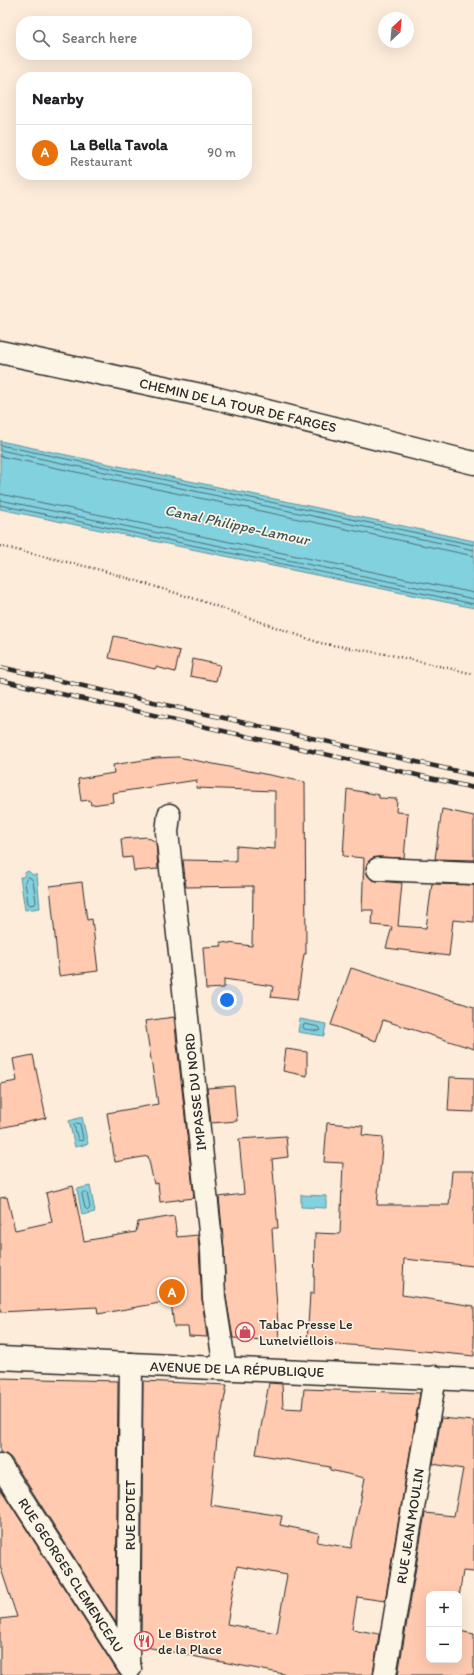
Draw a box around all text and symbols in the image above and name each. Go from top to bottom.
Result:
north arrow [378,12,414,48]
search box [16,16,252,60]
icon: search [30,27,52,49]
text: Search here [62,29,137,47]
text: Nearby [32,88,84,108]
text: La Bella Tavola [70,136,168,154]
text: A [41,145,49,160]
text: 90 m [207,145,236,160]
text: Restaurant [70,154,132,169]
street label: CHEMIN DE LA TOUR DE FARGES [138,375,338,437]
water label: Canal Philippe-Lamour [163,501,313,550]
your location [217,990,237,1010]
street label: IMPASSE DU NORD [181,1032,210,1152]
pin: A [159,1277,185,1307]
place label: Tabac Presse Le Lunelviellois [259,1316,353,1349]
shop icon: Tabac Presse Le Lunelviellois [234,1321,256,1343]
street label: AVENUE DE LA RÉPUBLIQUE [150,1358,325,1381]
street label: RUE JEAN MOULIN [393,1467,428,1585]
street label: RUE POTET [122,1480,139,1550]
street label: RUE GEORGES CLEMENCEAU [14,1495,127,1656]
map controls [426,1591,462,1663]
button: + [426,1591,462,1627]
place label: Le Bistrot de la Place [158,1625,222,1658]
button: − [426,1627,462,1663]
restaurant icon: Le Bistrot de la Place [133,1630,155,1652]

